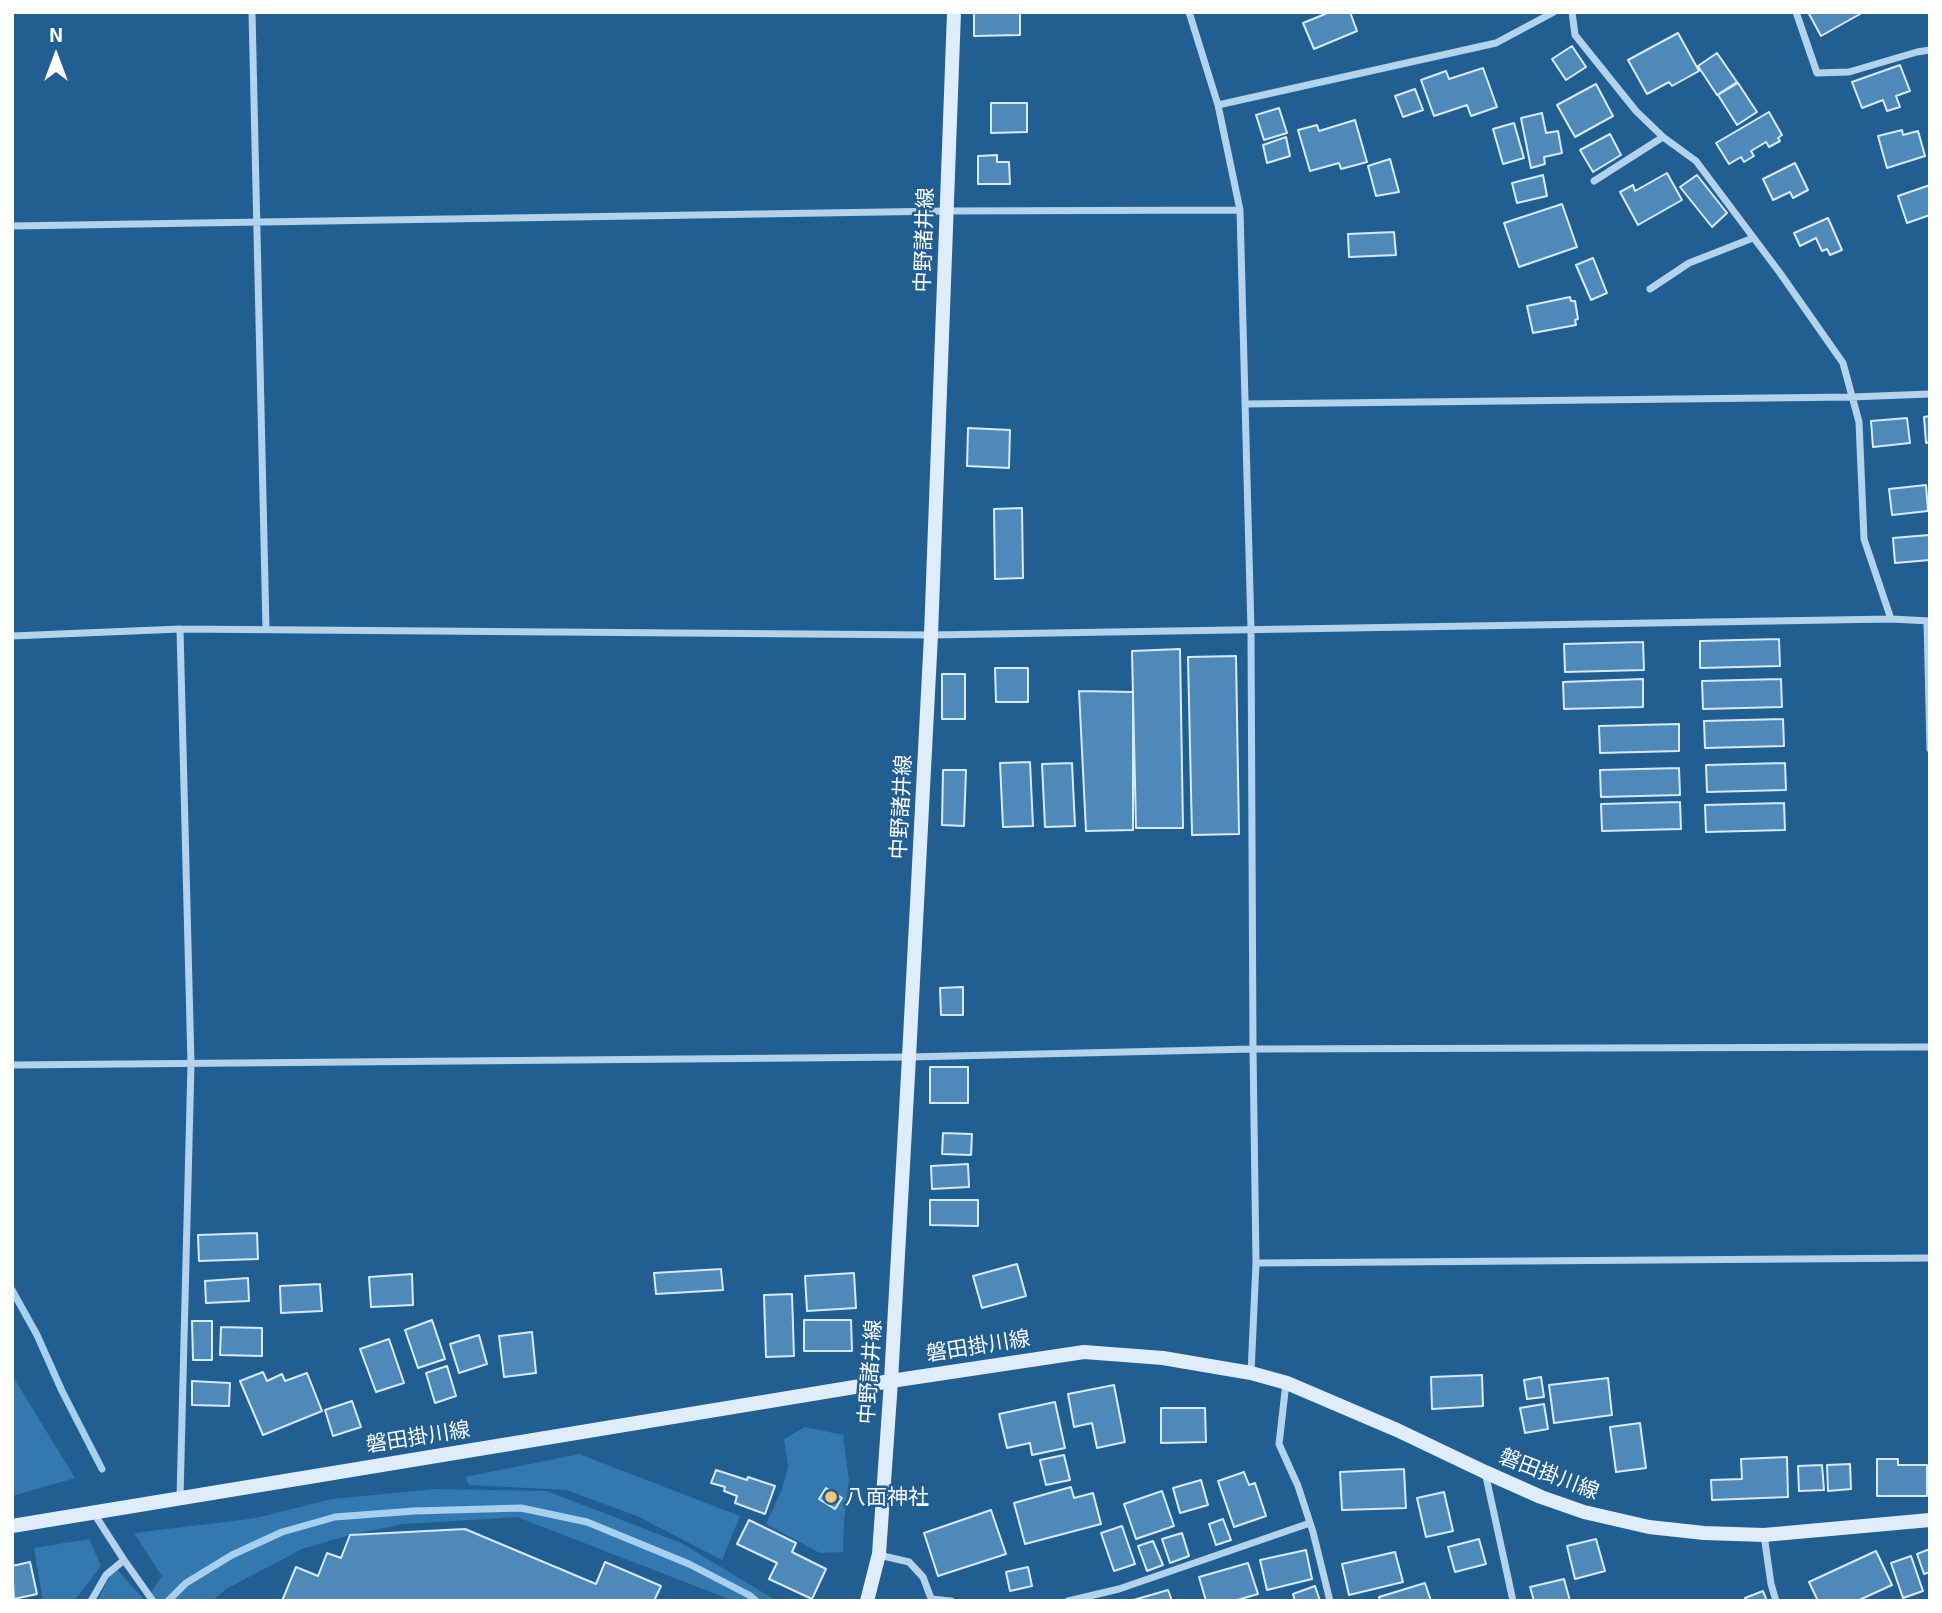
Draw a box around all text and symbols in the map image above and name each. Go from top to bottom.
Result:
north arrow [21,21,91,91]
text: N [49,23,63,46]
street label: 中野諸井線 [910,187,938,293]
street label: 中野諸井線 [886,754,916,860]
street label: 中野諸井線 [854,1319,886,1425]
street label: 磐田掛川線 [924,1325,1032,1367]
street label: 磐田掛川線 [364,1416,472,1458]
street label: 磐田掛川線 [1495,1443,1603,1505]
place label: 八面神社 [845,1484,929,1510]
marker: 八面神社 [823,1489,839,1505]

